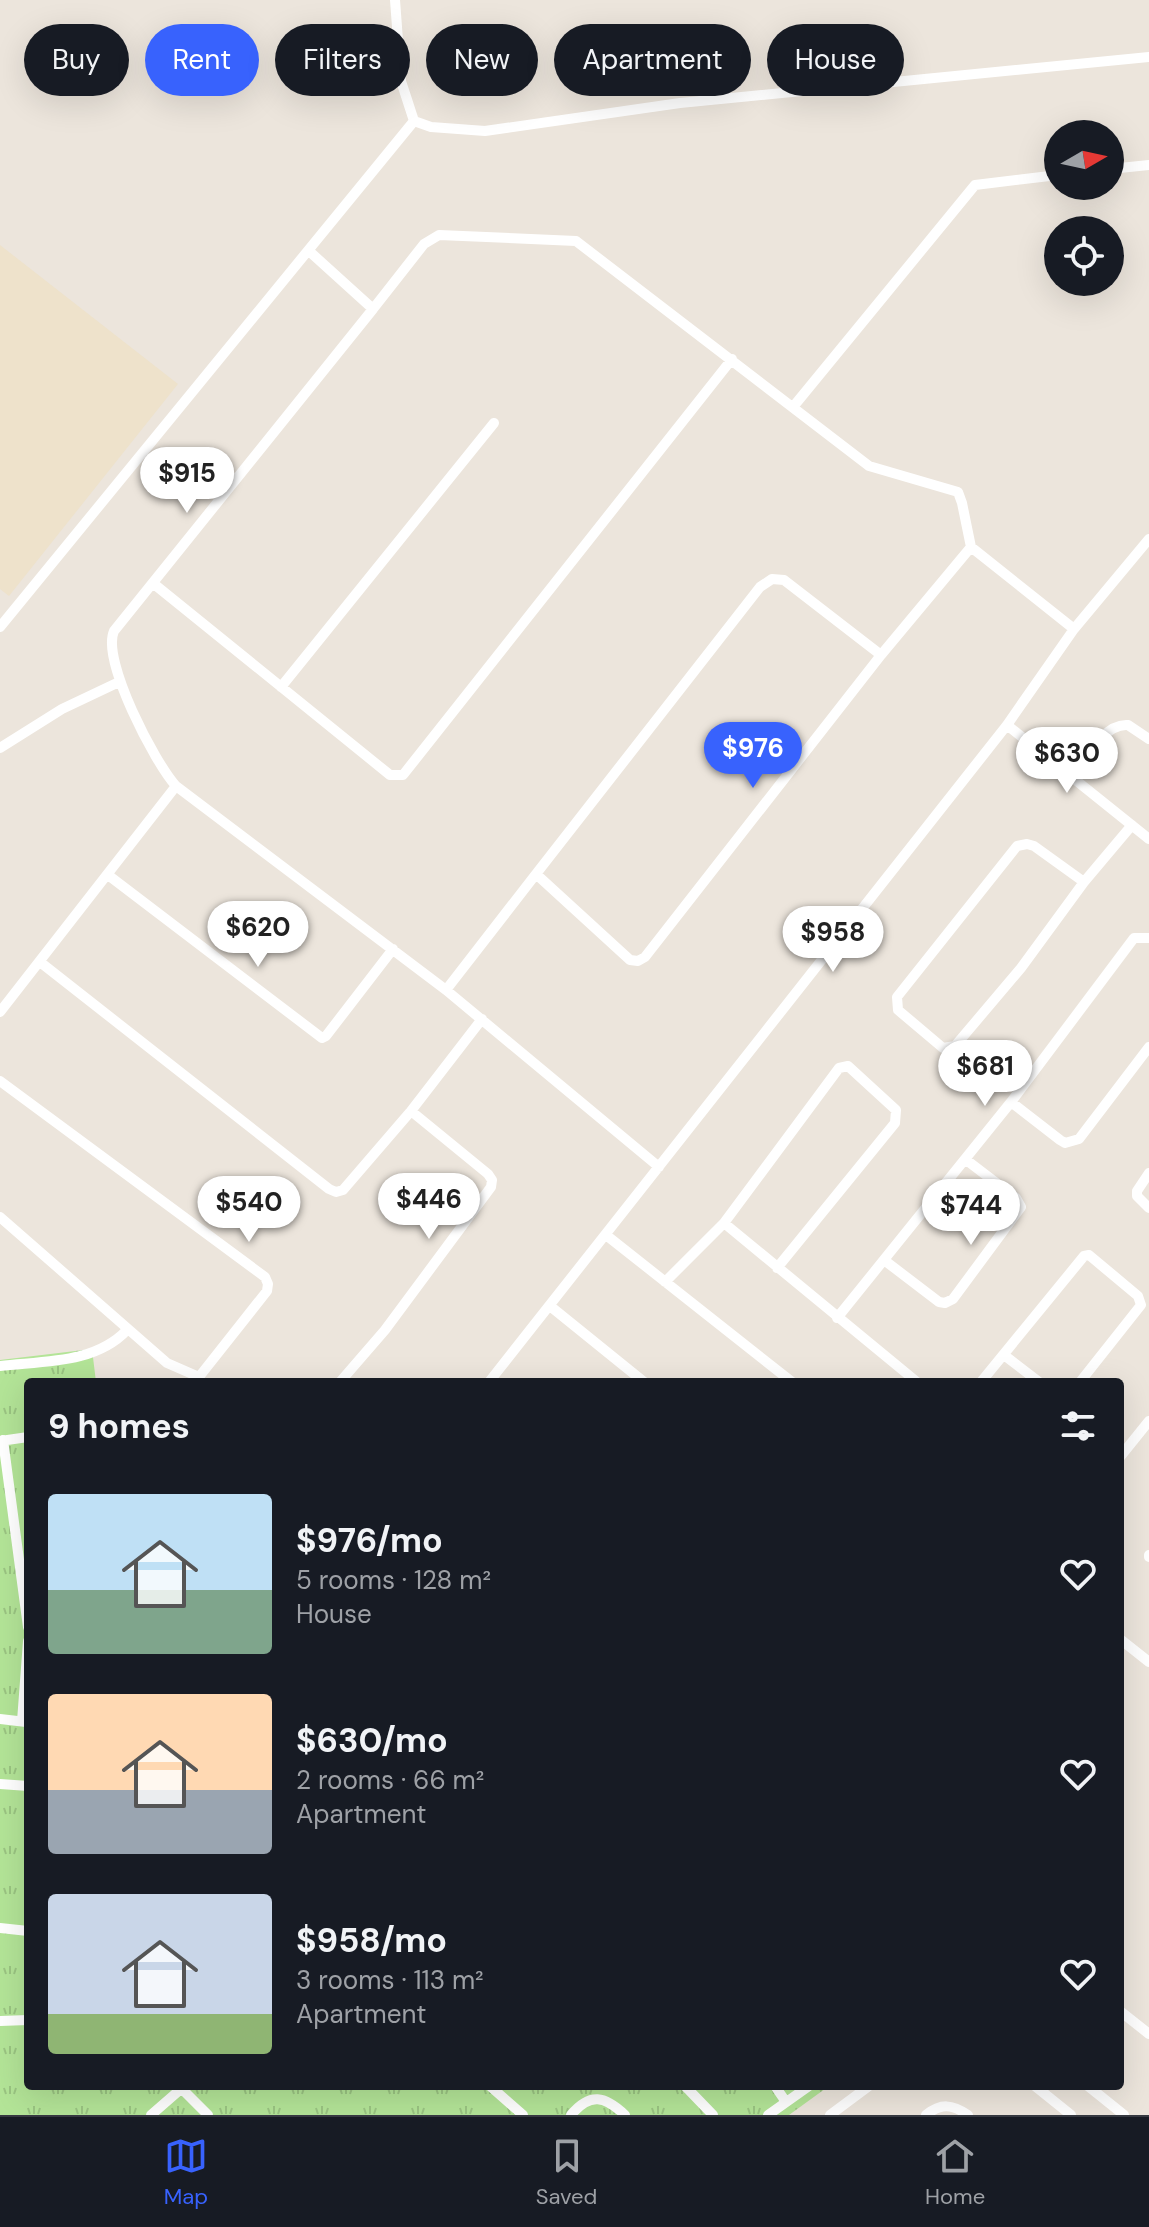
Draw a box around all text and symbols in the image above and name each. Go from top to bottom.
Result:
chip: Buy [24,24,129,96]
chip: Rent [145,24,259,96]
chip: Filters [275,24,410,96]
chip: New [426,24,538,96]
chip: Apartment [554,24,751,96]
chip: House [767,24,904,96]
north arrow [1044,120,1124,200]
map controls [1044,120,1124,296]
button: locate [1044,216,1124,296]
pin: $915 [140,447,234,515]
text: $915 [158,456,216,490]
pin: $976 [706,722,800,790]
pin: $630 [1020,727,1114,795]
text: $976 [722,731,784,765]
text: $630 [1034,736,1100,770]
pin: $620 [211,901,305,969]
pin: $958 [786,906,880,974]
text: $620 [225,910,291,944]
text: $958 [801,915,865,949]
pin: $681 [938,1040,1032,1108]
text: $681 [956,1049,1014,1083]
pin: $446 [382,1173,476,1241]
pin: $540 [202,1176,296,1244]
pin: $744 [924,1179,1018,1247]
text: $446 [396,1182,462,1216]
text: $540 [215,1185,283,1219]
text: $744 [940,1188,1002,1222]
text: 9 homes [48,1404,190,1449]
icon: filters [1056,1404,1100,1448]
text: $976/mo [296,1518,443,1563]
icon: home [112,1526,208,1622]
icon: heart [1056,1552,1100,1596]
text: 5 rooms · 128 m² [296,1563,491,1597]
text: House [296,1597,372,1631]
text: $630/mo [296,1718,448,1763]
icon: home [112,1726,208,1822]
icon: heart [1056,1752,1100,1796]
text: 2 rooms · 66 m² [296,1763,484,1797]
text: Apartment [296,1797,427,1831]
text: $958/mo [296,1918,447,1963]
icon: home [112,1926,208,2022]
icon: heart [1056,1952,1100,1996]
text: 3 rooms · 113 m² [296,1963,484,1997]
text: Apartment [296,1997,427,2031]
tab: Map [164,2134,208,2211]
tab: Saved [536,2134,597,2211]
tab: Home [925,2134,985,2211]

